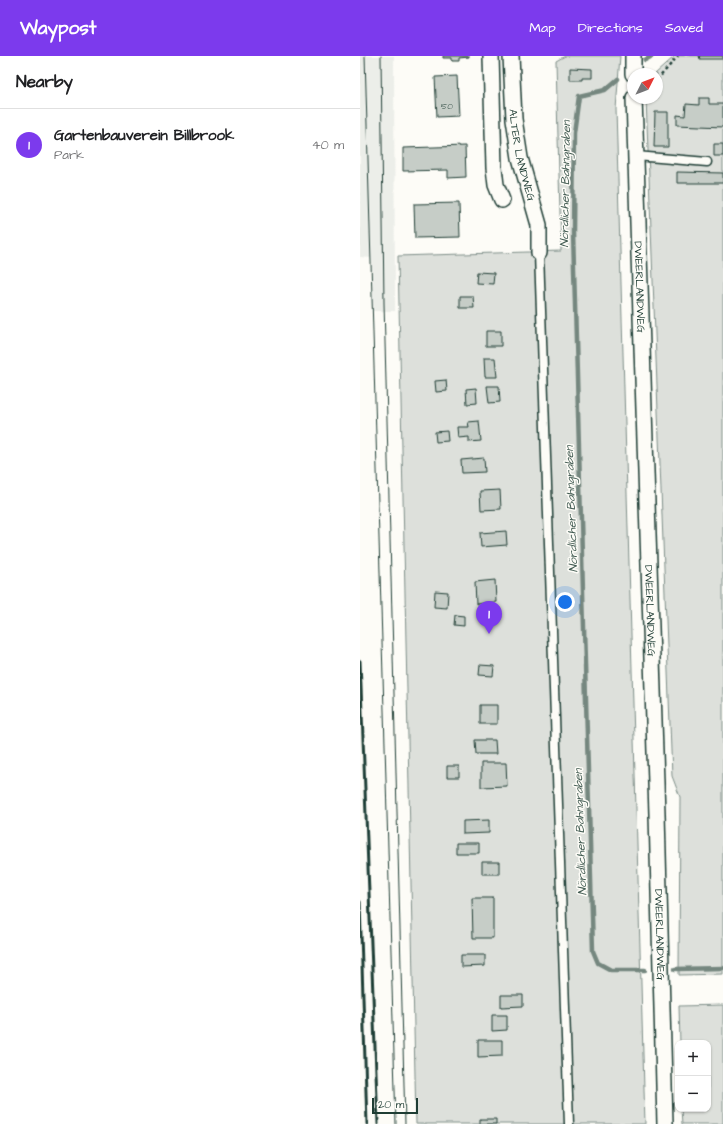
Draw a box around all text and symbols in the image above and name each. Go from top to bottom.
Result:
text: Waypost [20,15,96,42]
text: Map [529,18,556,38]
text: Directions [578,18,643,38]
text: Saved [665,18,703,38]
north arrow [627,68,663,104]
text: Nearby [16,70,73,94]
house number: 50 [441,100,453,113]
street label: ALTER LANDWEG [506,109,539,203]
water label: Nördlicher Bahngraben [556,119,576,248]
text: Gartenbauverein Billbrook [54,125,234,146]
text: 1 [28,136,30,154]
text: 40 m [312,136,344,154]
text: Park [54,146,84,164]
street label: DWEERLANDWEG [631,241,649,333]
water label: Nördlicher Bahngraben [561,444,583,573]
street label: DWEERLANDWEG [641,565,659,657]
your location [555,592,575,612]
pin: 1 [476,601,502,634]
water label: Nördlicher Bahngraben [570,767,592,896]
street label: DWEERLANDWEG [651,889,668,981]
map controls [675,1040,711,1112]
button: + [675,1040,711,1076]
button: − [675,1076,711,1112]
scale bar [372,1096,418,1115]
text: 20 m [378,1097,404,1112]

